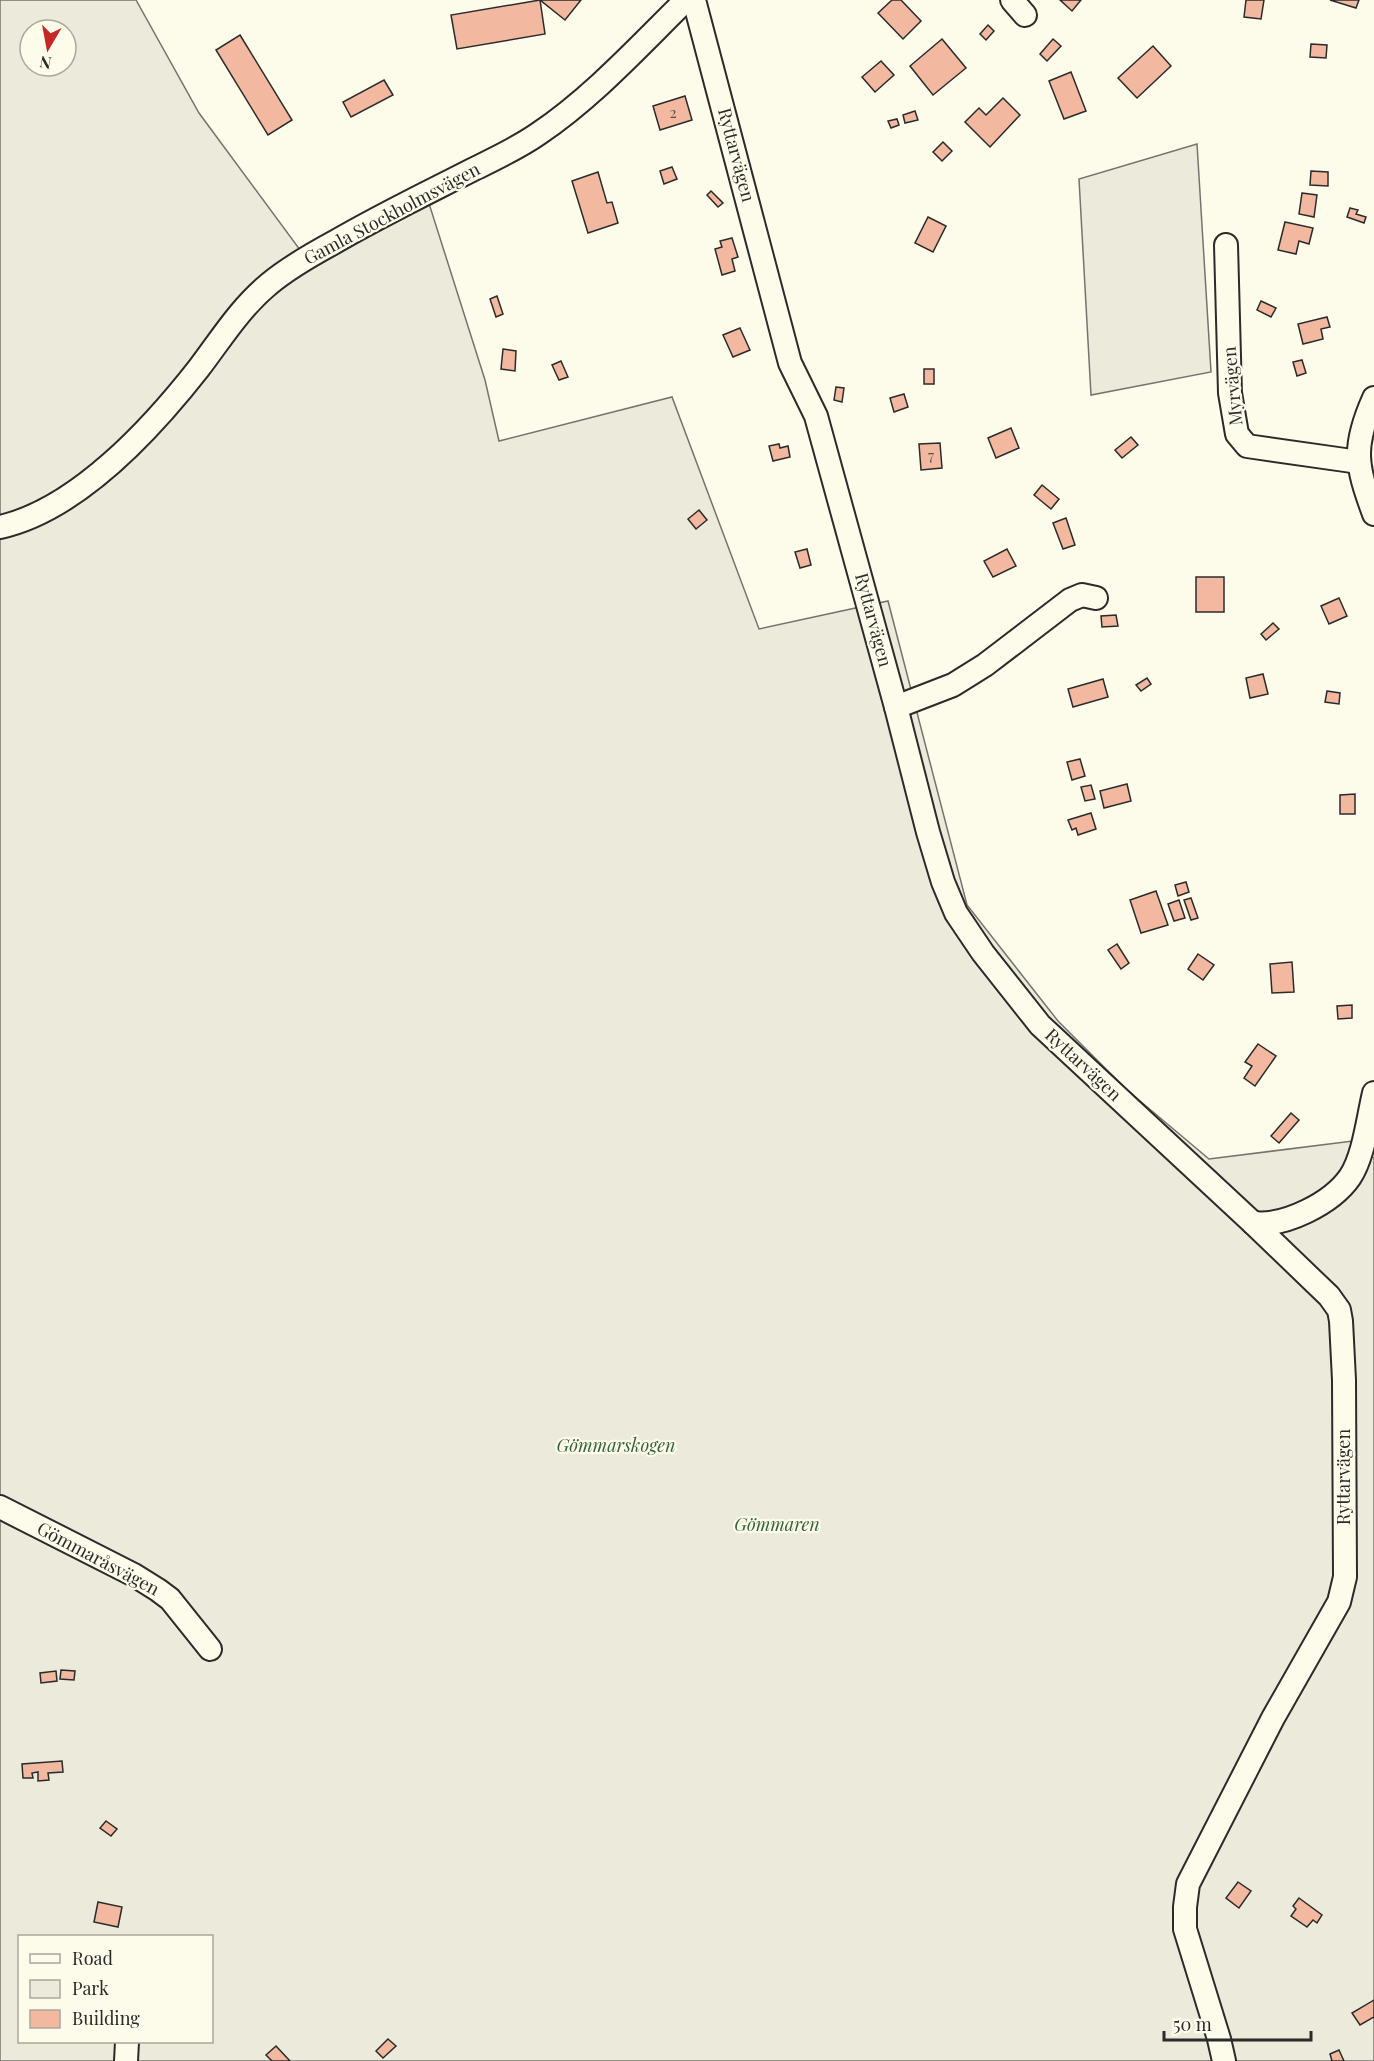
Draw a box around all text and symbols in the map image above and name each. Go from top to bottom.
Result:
north arrow [18,18,78,78]
text: N [37,52,53,75]
house number: 2 [669,102,677,122]
street label: Ryttarvägen [713,105,761,205]
street label: Gamla Stockholmsvägen [299,156,484,270]
street label: Myrvägen [1217,345,1247,427]
house number: 7 [928,445,934,465]
street label: Ryttarvägen [850,570,898,670]
street label: Ryttarvägen [1040,1023,1127,1106]
street label: Ryttarvägen [1331,1429,1355,1525]
park label: Gömmarskogen [557,1433,675,1457]
park label: Gömmaren [734,1512,820,1536]
street label: Gömmaråsvägen [33,1516,164,1601]
legend [18,1935,213,2043]
text: Road [72,1946,113,1970]
text: Park [72,1976,109,2000]
scale bar [1164,2004,1311,2042]
text: Building [72,2006,140,2030]
text: 50 m [1173,2012,1212,2036]

